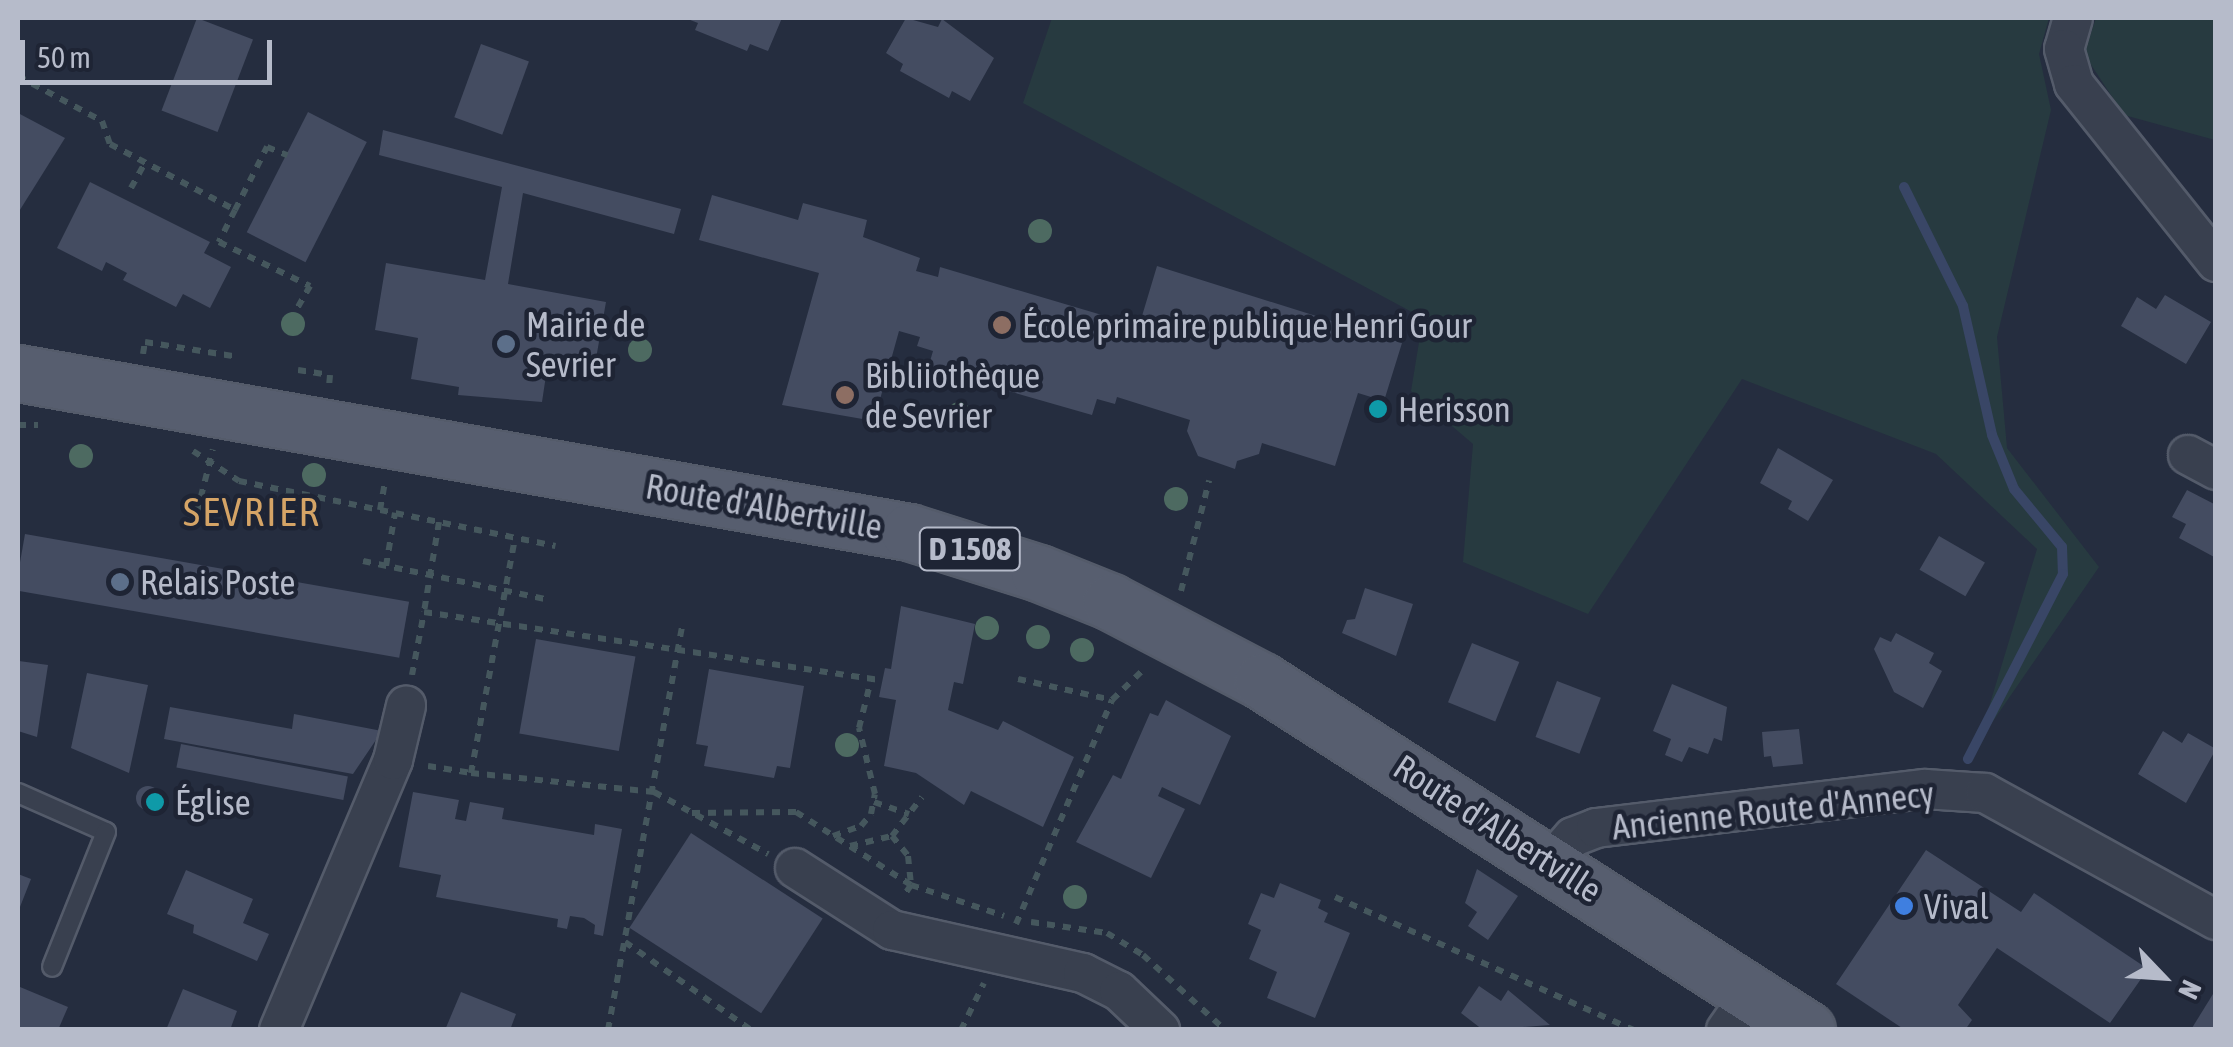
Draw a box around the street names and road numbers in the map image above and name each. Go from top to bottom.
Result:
street label: Route d'Albertville [643,465,885,547]
road number: D 1508 [918,522,1022,576]
street label: Route d'Albertville [1386,745,1610,911]
street label: Ancienne Route d'Annecy [1610,772,1936,848]

